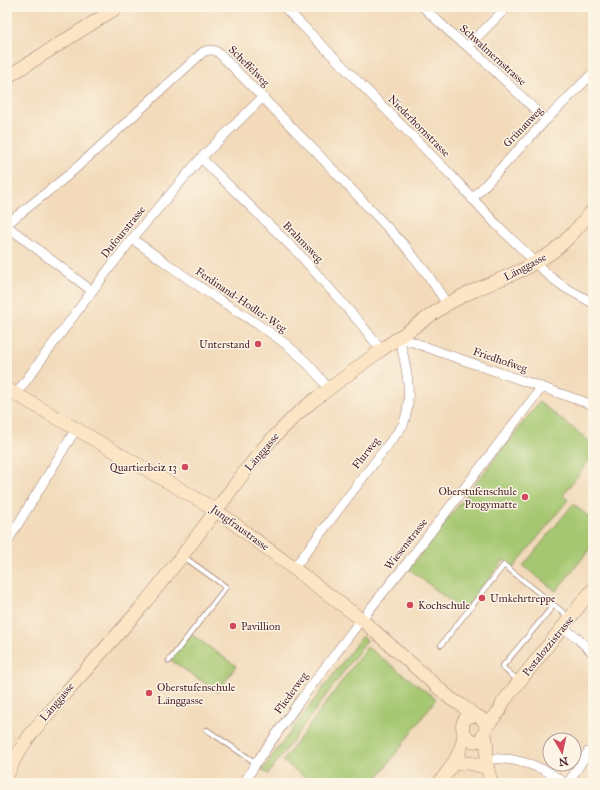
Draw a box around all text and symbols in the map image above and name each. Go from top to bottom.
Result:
street label: Schwalmernstrasse [457,22,529,89]
street label: Scheffelweg [226,43,273,90]
street label: Niederhornstrasse [385,92,453,160]
street label: Grünauweg [500,103,546,150]
street label: Dufourstrasse [98,203,148,261]
street label: Brahmsweg [280,219,326,266]
street label: Länggasse [502,250,549,284]
street label: Ferdinand-Hodler-Weg [193,265,290,336]
place label: Unterstand [199,338,250,351]
marker: Unterstand [253,339,263,349]
street label: Friedhofweg [471,345,530,376]
street label: Länggasse [242,430,282,474]
street label: Flurweg [349,434,383,472]
place label: Quartierbeiz 13 [110,461,177,474]
marker: Quartierbeiz 13 [180,462,190,472]
place label: Oberstufenschule Progymatte [439,485,517,511]
marker: Oberstufenschule Progymatte [520,492,530,502]
street label: Jungfraustrasse [207,502,272,555]
street label: Wiesenstrasse [382,515,430,572]
place label: Umkehrtreppe [490,592,556,605]
marker: Umkehrtreppe [477,593,487,603]
place label: Kochschule [418,599,471,612]
marker: Kochschule [405,600,415,610]
street label: Pestalozzistrasse [520,613,577,679]
place label: Pavillion [241,620,281,633]
marker: Pavillion [228,621,238,631]
street label: Fliederweg [271,669,311,717]
street label: Länggasse [37,680,77,724]
place label: Oberstufenschule Länggasse [157,681,236,707]
marker: Oberstufenschule Länggasse [144,688,154,698]
north arrow [542,732,582,772]
text: N [557,754,569,769]

